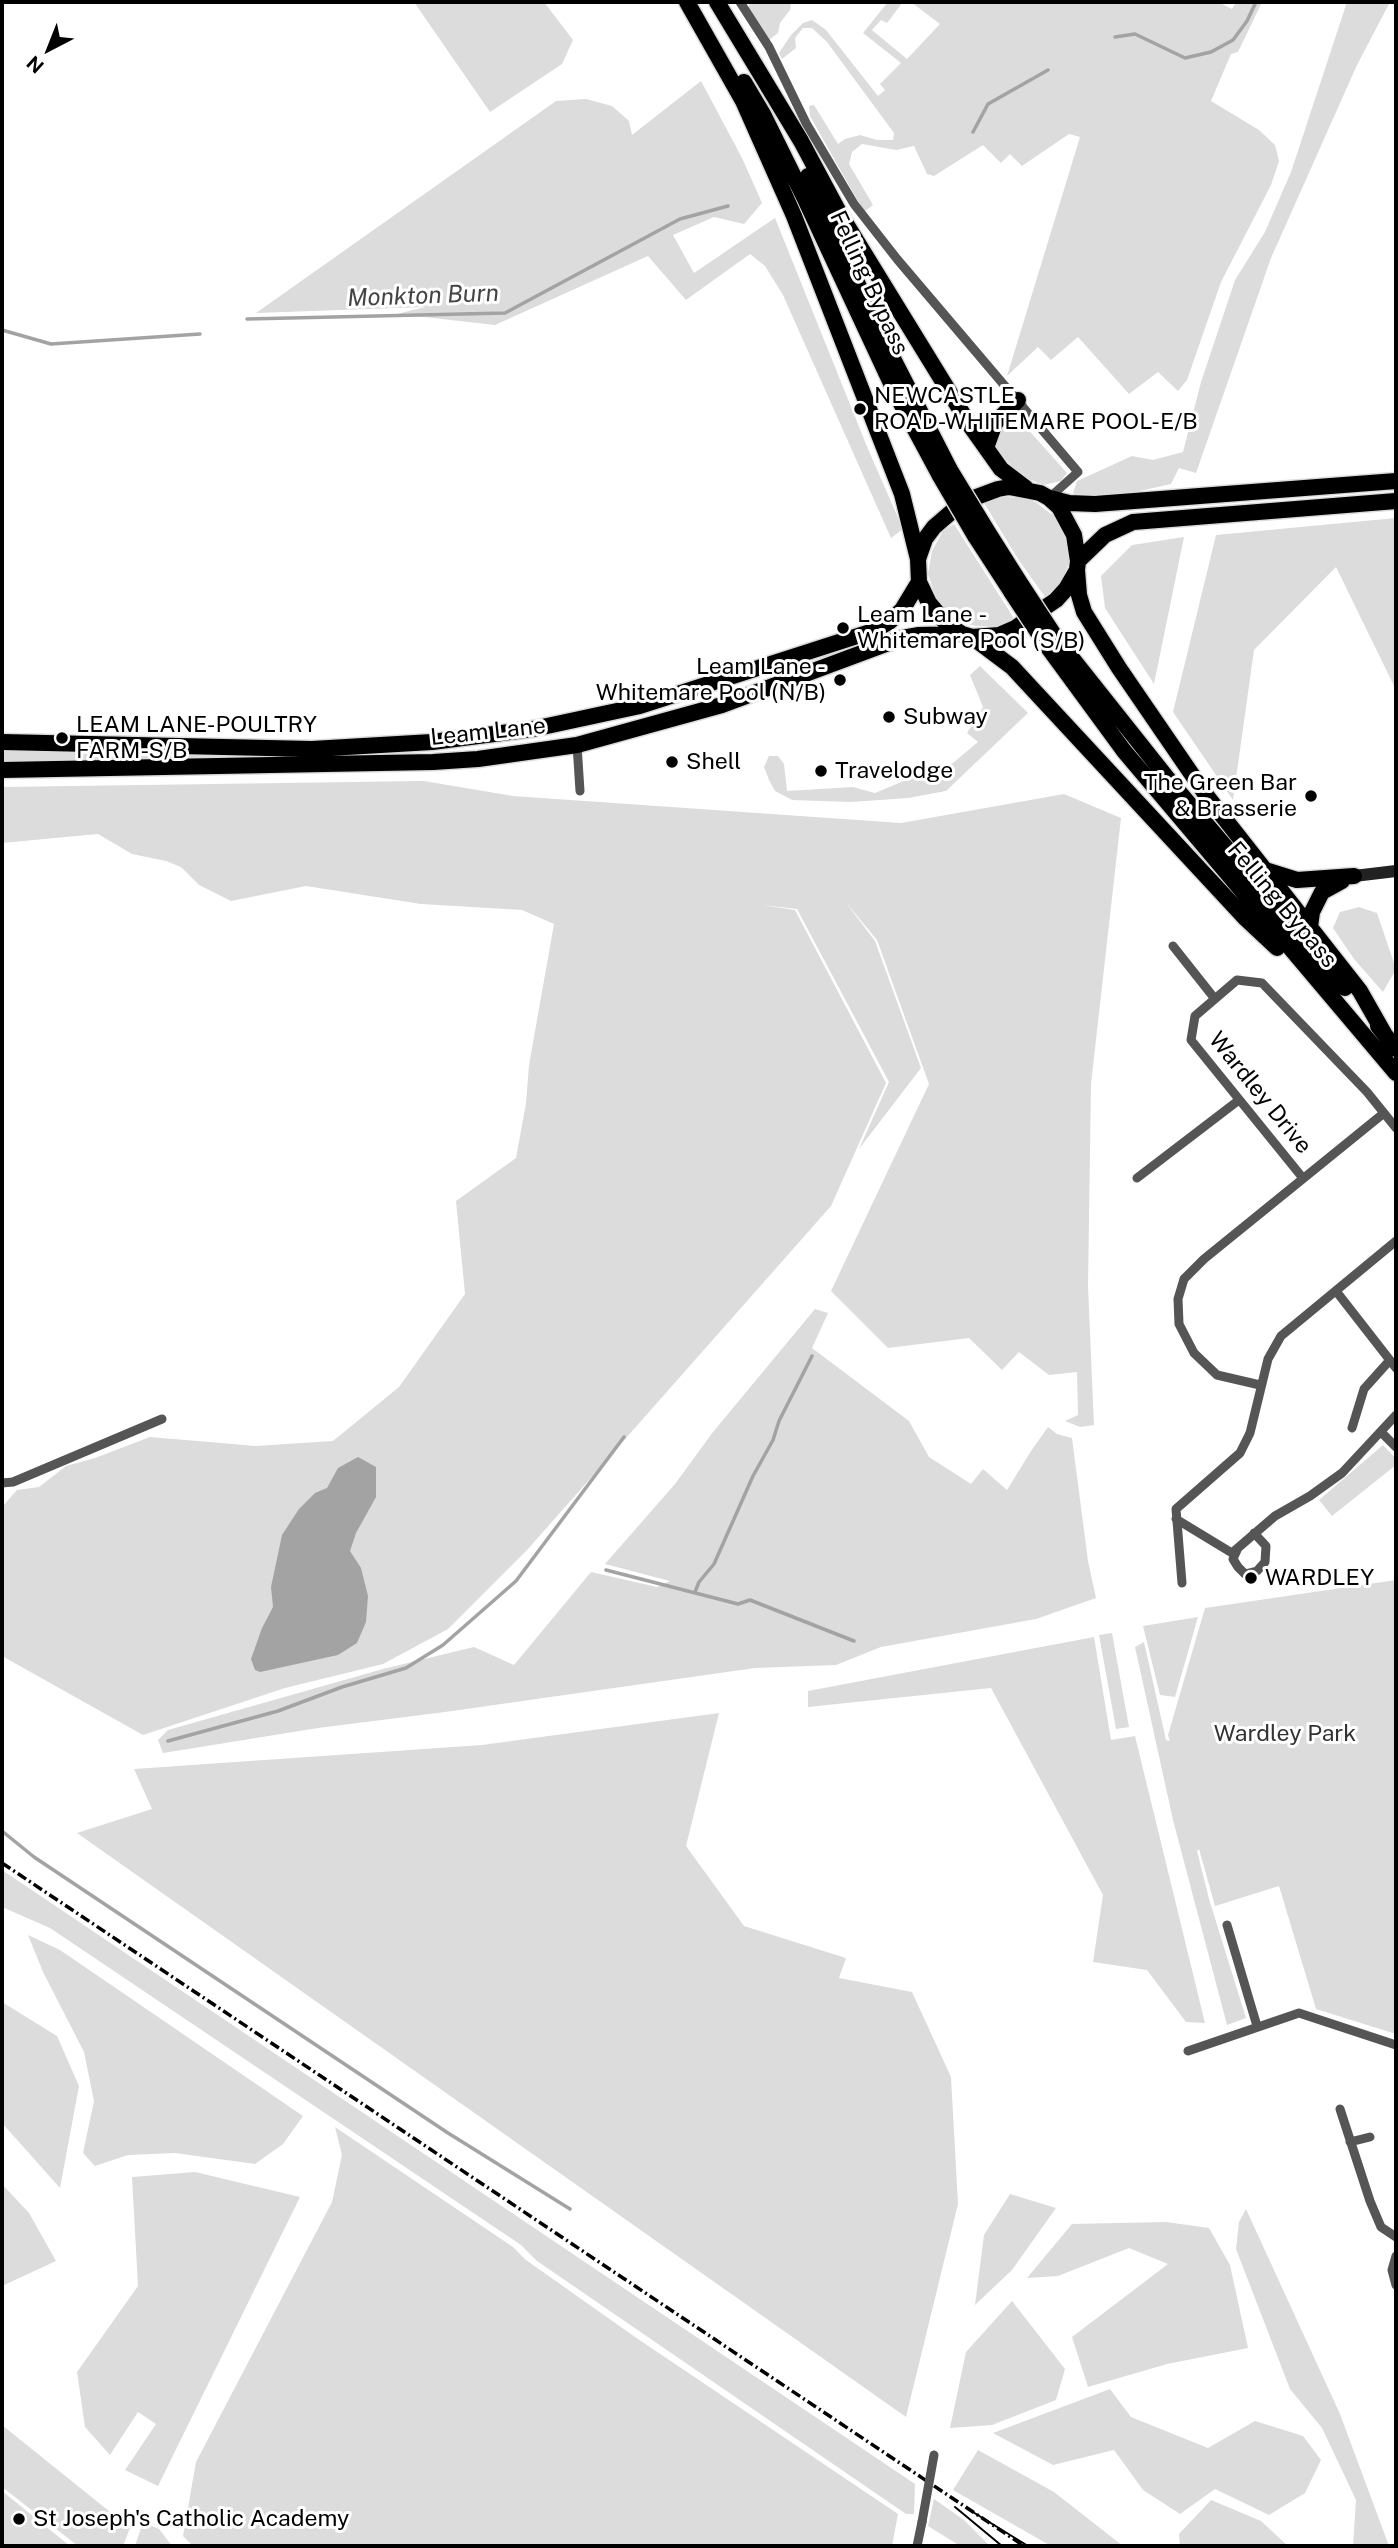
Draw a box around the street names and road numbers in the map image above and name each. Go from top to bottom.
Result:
street label: Felling Bypass [824,207,914,359]
street label: Leam Lane [429,712,547,752]
street label: Felling Bypass [1221,836,1343,974]
street label: Wardley Drive [1203,1027,1317,1159]

